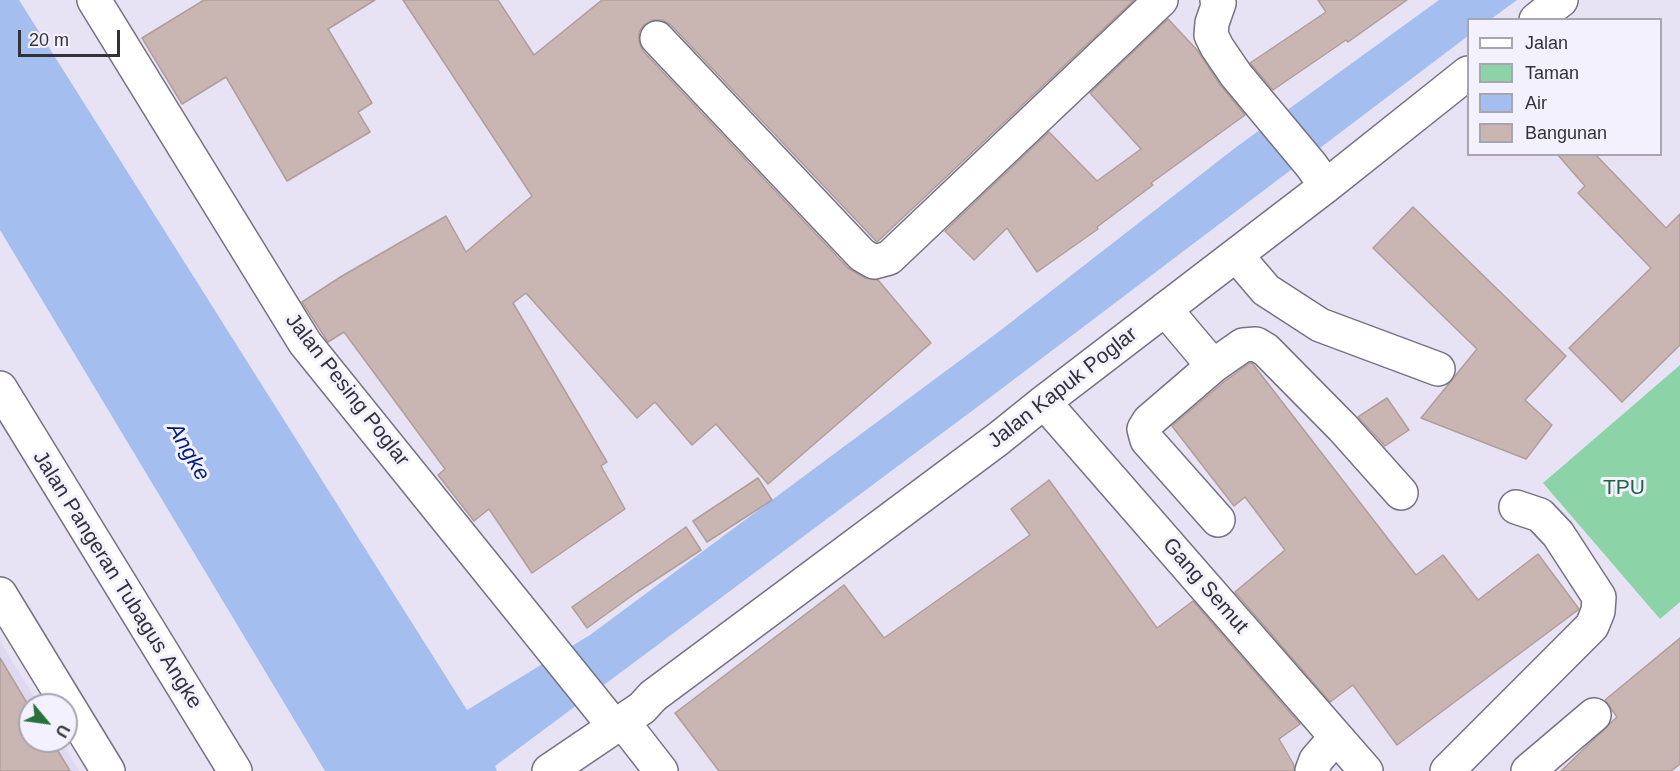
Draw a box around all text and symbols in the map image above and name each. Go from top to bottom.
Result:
scale bar [21,18,123,56]
legend [1467,18,1662,156]
text: 20 m [29,30,69,50]
text: Jalan [1525,33,1568,53]
text: Taman [1525,63,1579,83]
text: Air [1525,93,1547,113]
text: Bangunan [1525,123,1607,143]
street label: Jalan Pesing Poglar [280,309,414,471]
street label: Jalan Kapuk Poglar [983,322,1143,454]
water label: Angke [161,418,215,486]
street label: Jalan Pangeran Tubagus Angke [27,446,207,714]
park label: TPU [1603,475,1645,501]
street label: Gang Semut [1157,533,1253,639]
north arrow [18,693,78,753]
text: U [52,722,73,740]

